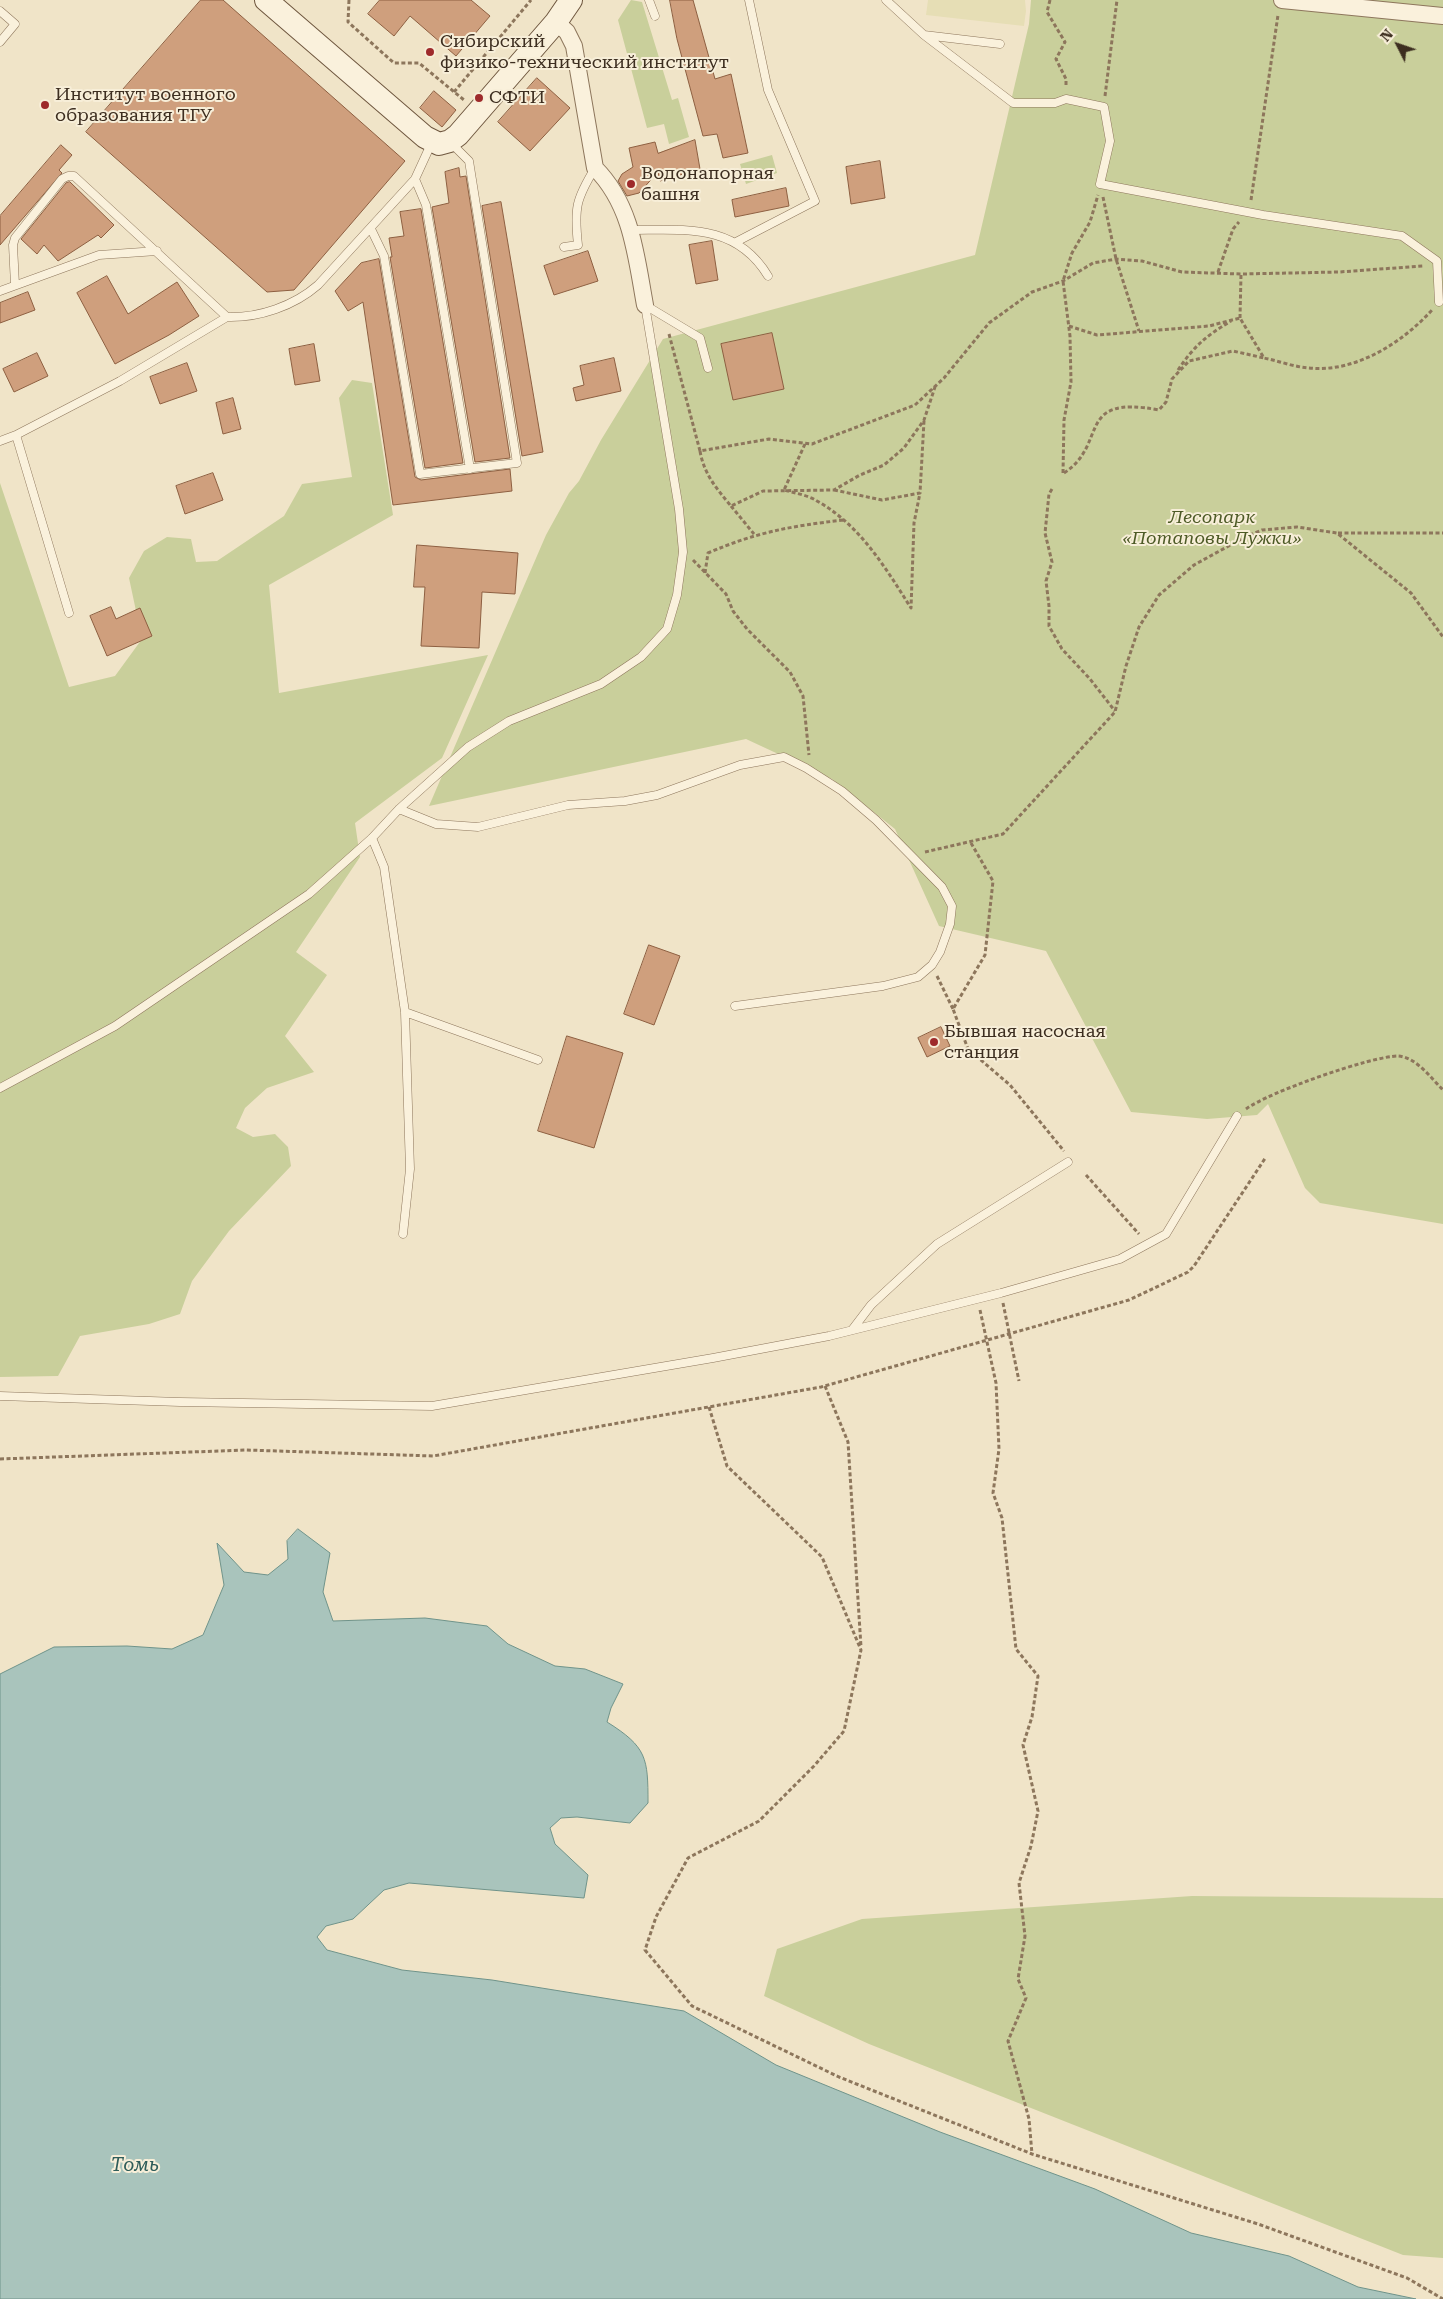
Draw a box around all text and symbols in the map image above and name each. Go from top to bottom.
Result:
north arrow [1373,20,1423,70]
text: N [1377,26,1396,44]
place label: Сибирский физико-технический институт [440,31,729,74]
marker: Сибирский физико-технический институт [424,46,436,58]
place label: Институт военного образования ТГУ [55,84,236,126]
place label: СФТИ [489,87,545,109]
marker: СФТИ [473,92,485,104]
marker: Институт военного образования ТГУ [39,99,51,111]
place label: Водонапорная башня [641,163,774,205]
marker: Водонапорная башня [625,178,637,190]
park label: Лесопарк «Потаповы Лужки» [1123,507,1301,550]
place label: Бывшая насосная станция [944,1021,1106,1064]
marker: Бывшая насосная станция [928,1036,940,1048]
water label: Томь [111,2154,159,2176]

